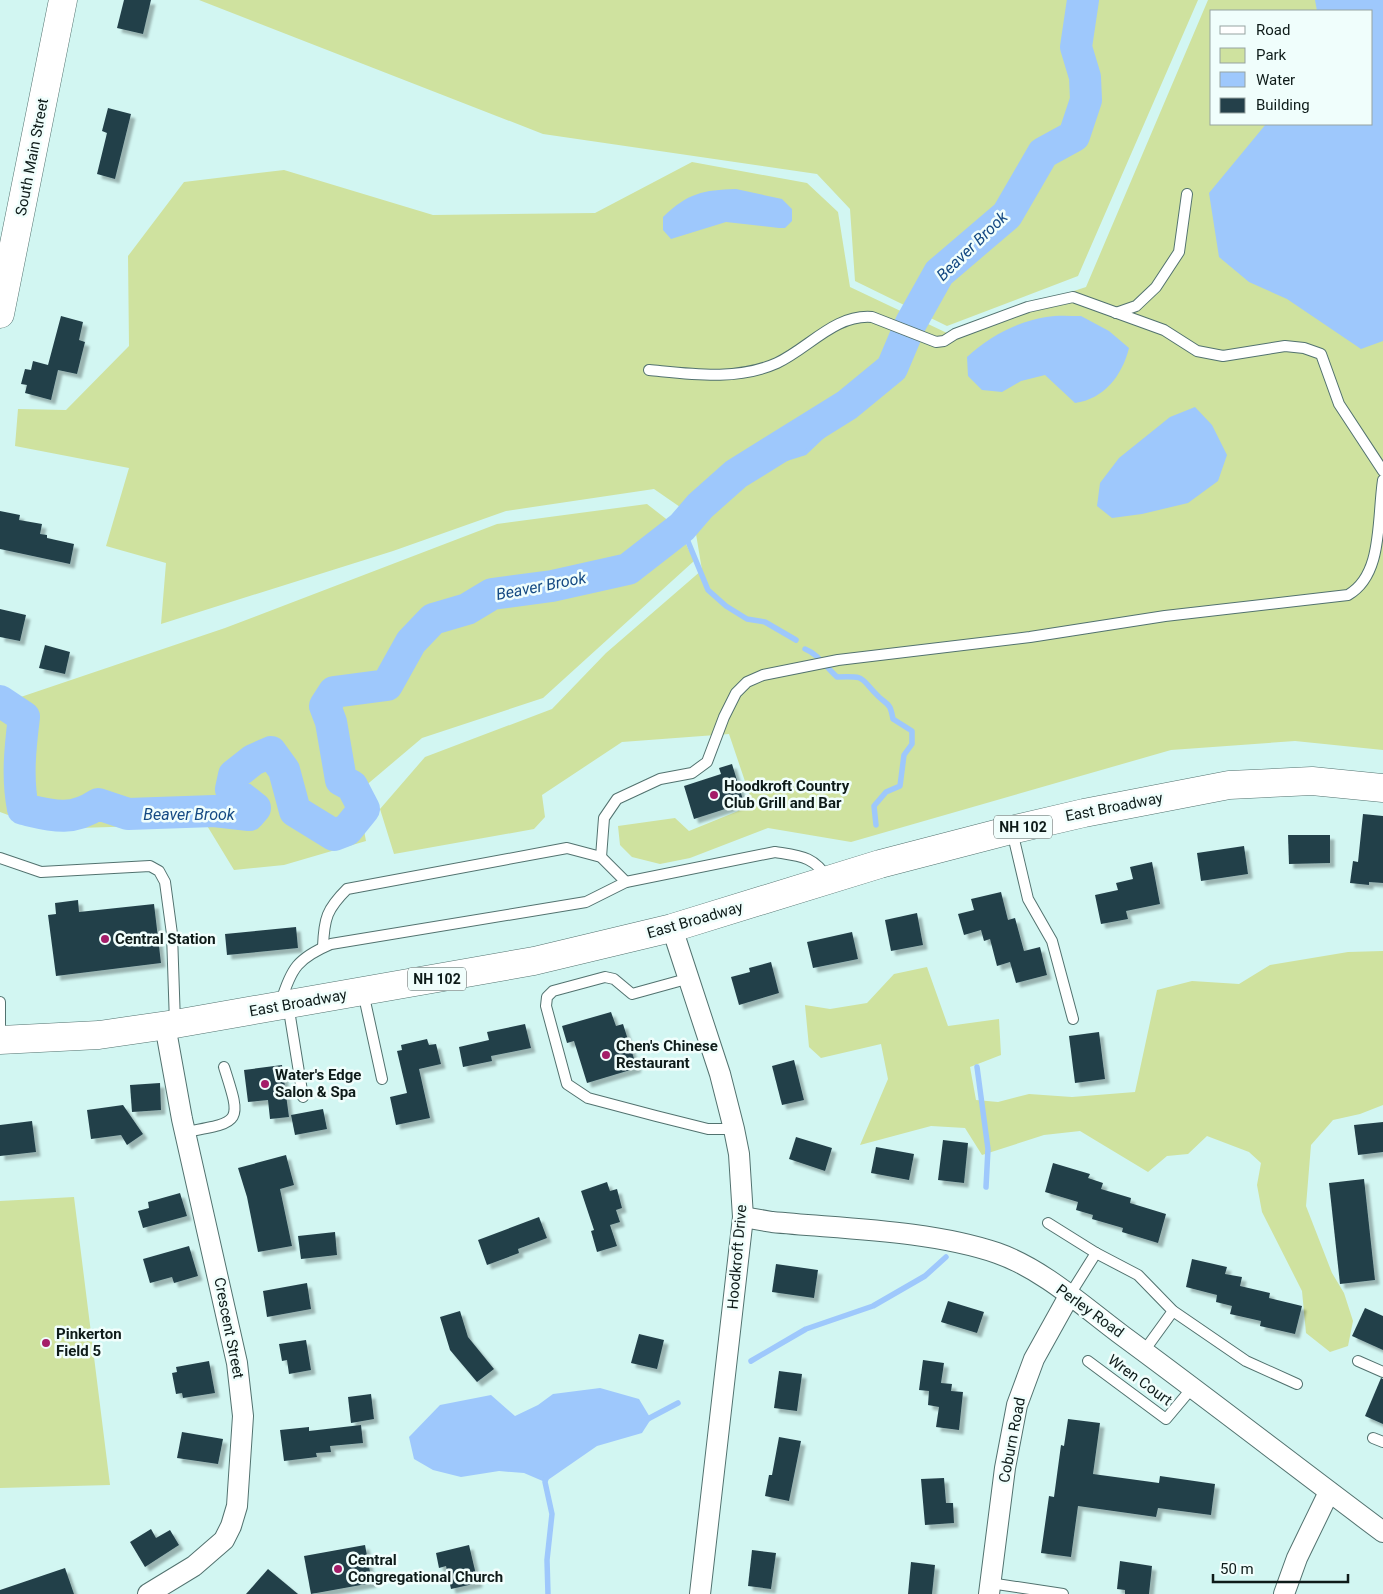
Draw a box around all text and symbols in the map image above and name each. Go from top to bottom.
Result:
legend [1210,10,1373,125]
text: Road [1256,21,1290,39]
text: Park [1256,46,1287,64]
text: Water [1256,71,1295,89]
text: Building [1256,96,1310,114]
street label: South Main Street [12,97,52,217]
water label: Beaver Brook [933,207,1012,285]
water label: Beaver Brook [494,568,589,604]
place label: Hoodkroft Country Club Grill and Bar [724,777,850,812]
marker: Hoodkroft Country Club Grill and Bar [708,789,720,801]
street label: East Broadway [1064,789,1164,825]
water label: Beaver Brook [143,805,236,824]
road number: NH 102 [994,816,1052,839]
street label: East Broadway [645,898,745,942]
place label: Central Station [115,930,216,948]
marker: Central Station [99,933,111,945]
road number: NH 102 [408,968,466,991]
street label: East Broadway [248,986,348,1020]
place label: Chen's Chinese Restaurant [616,1037,718,1072]
marker: Chen's Chinese Restaurant [600,1049,612,1061]
place label: Water's Edge Salon & Spa [275,1066,361,1101]
marker: Water's Edge Salon & Spa [259,1078,271,1090]
street label: Hoodkroft Drive [723,1204,751,1310]
street label: Crescent Street [210,1276,248,1380]
street label: Perley Road [1053,1280,1127,1342]
place label: Pinkerton Field 5 [56,1325,122,1360]
marker: Pinkerton Field 5 [40,1337,52,1349]
street label: Wren Court [1104,1351,1176,1409]
street label: Coburn Road [995,1396,1029,1484]
place label: Central Congregational Church [348,1551,503,1586]
scale bar [1213,1552,1348,1584]
text: 50 m [1220,1560,1254,1578]
marker: Central Congregational Church [332,1563,344,1575]

